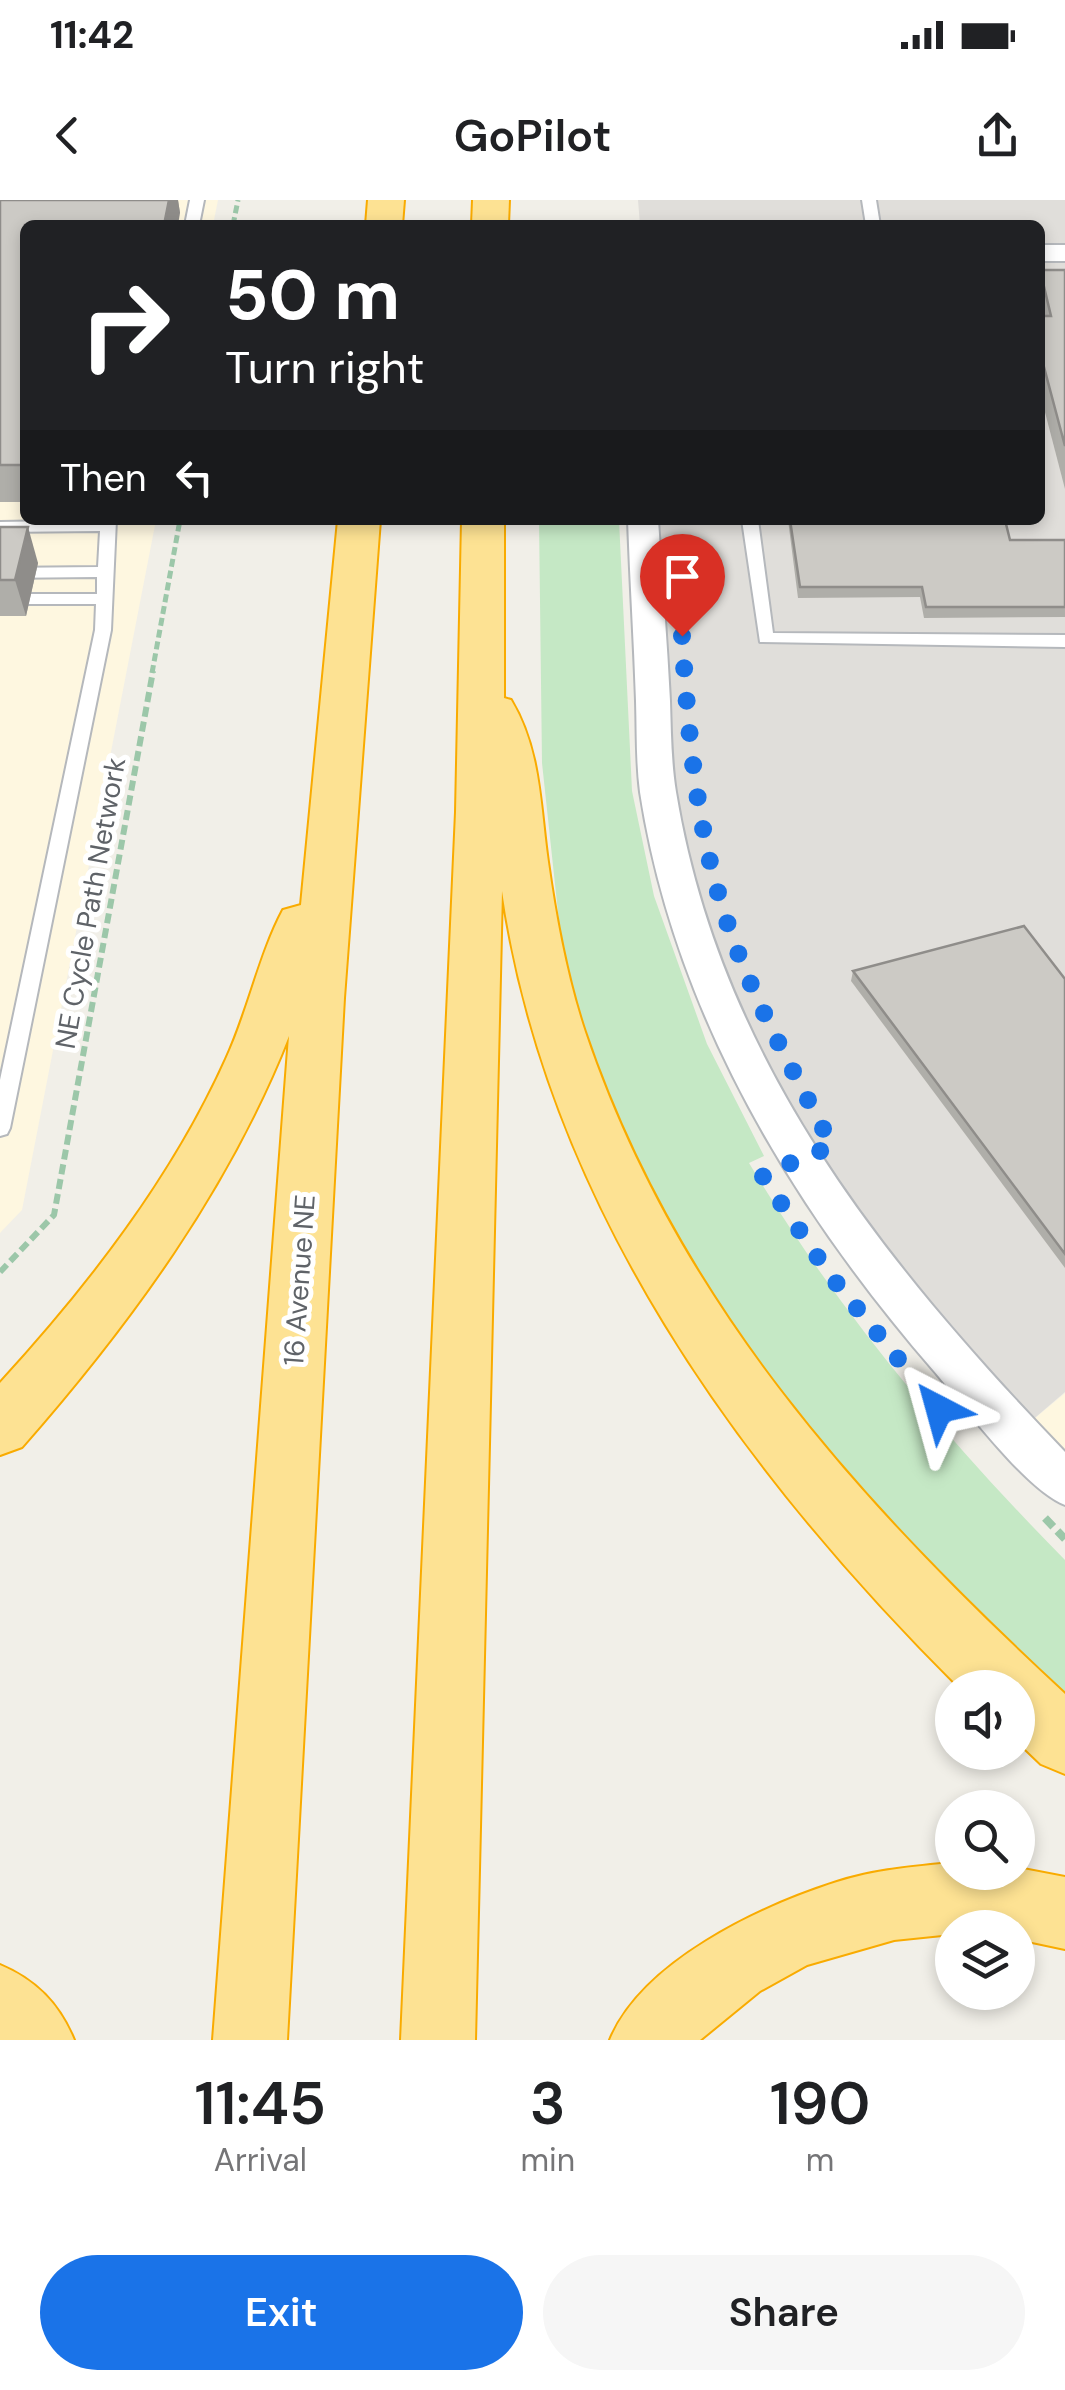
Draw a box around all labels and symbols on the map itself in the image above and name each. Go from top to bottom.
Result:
pin [640,534,725,637]
street label: NE Cycle Path Network [47,755,134,1052]
street label: 16 Avenue NE [275,1193,324,1367]
position arrow [887,1357,991,1461]

